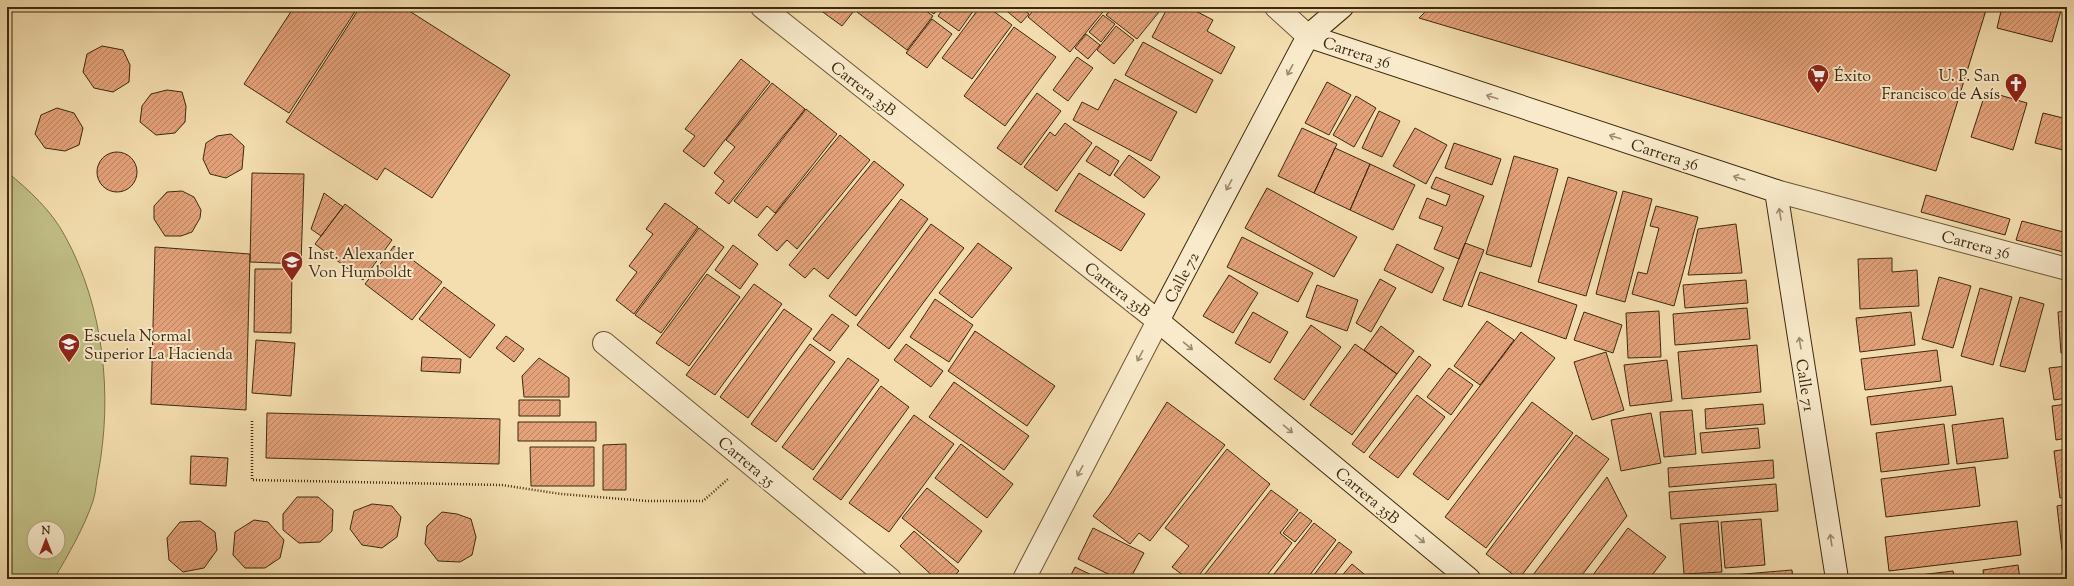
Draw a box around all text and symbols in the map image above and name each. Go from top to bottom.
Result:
street label: Carrera 36 [1319,33,1393,76]
street label: Carrera 35B [825,57,900,123]
supermarket icon: Éxito [1805,62,1831,95]
one-way arrow [1286,64,1293,76]
place label: Éxito [1834,66,1871,89]
place label: U. P. San Francisco de Asís [1881,66,2001,107]
church icon: U. P. San Francisco de Asís [2003,71,2029,104]
one-way arrow [1486,92,1498,100]
one-way arrow [1610,133,1622,141]
street label: Carrera 36 [1627,135,1701,178]
one-way arrow [1732,174,1745,181]
one-way arrow [1225,179,1233,191]
one-way arrow [1776,208,1784,221]
street label: Carrera 36 [1938,226,2012,267]
place label: Inst. Alexander Von Humboldt [308,244,414,285]
street label: Calle 72 [1160,248,1207,308]
school or university icon: Inst. Alexander Von Humboldt [279,249,305,282]
street label: Carrera 35B [1079,258,1154,324]
place label: Escuela Normal Superior La Hacienda [84,326,233,367]
school or university icon: Escuela Normal Superior La Hacienda [56,331,82,364]
one-way arrow [1796,337,1804,350]
one-way arrow [1183,341,1193,350]
one-way arrow [1136,349,1143,361]
street label: Calle 71 [1788,357,1819,414]
one-way arrow [1283,424,1293,433]
street label: Carrera 35 [712,432,779,494]
street label: Carrera 35B [1329,463,1404,531]
one-way arrow [1076,465,1083,477]
north arrow [26,520,66,560]
text: N [41,523,51,539]
one-way arrow [1415,534,1426,543]
one-way arrow [1827,534,1835,547]

